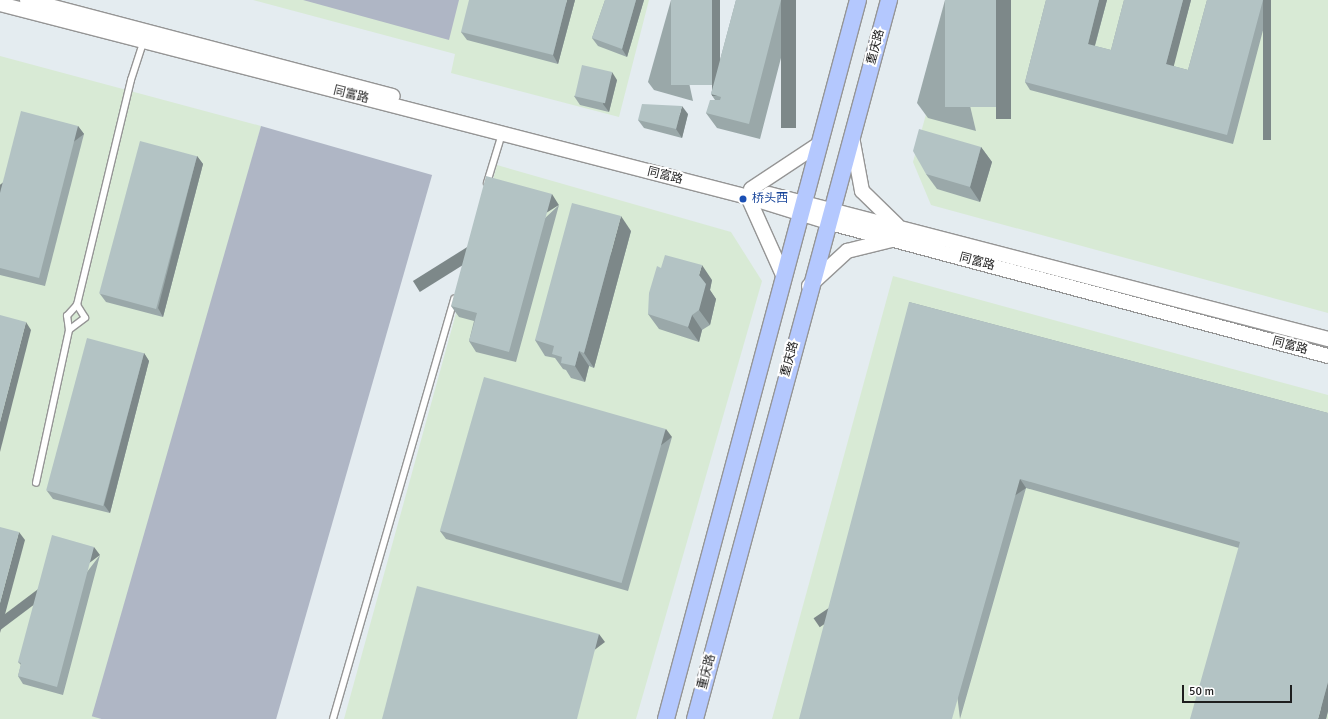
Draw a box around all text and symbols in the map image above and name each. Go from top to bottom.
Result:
street label: 重庆路 [864,28,888,66]
street label: 同富路 [332,84,370,106]
street label: 同富路 [646,165,684,187]
place label: 桥头西 [752,192,788,206]
marker: 桥头西 [737,193,749,205]
street label: 同富路 [958,250,996,274]
street label: 同富路 [1271,334,1309,358]
street label: 重庆路 [778,340,802,378]
street label: 重庆路 [695,653,719,691]
scale bar [1184,677,1294,703]
text: 50 m [1189,684,1214,699]

